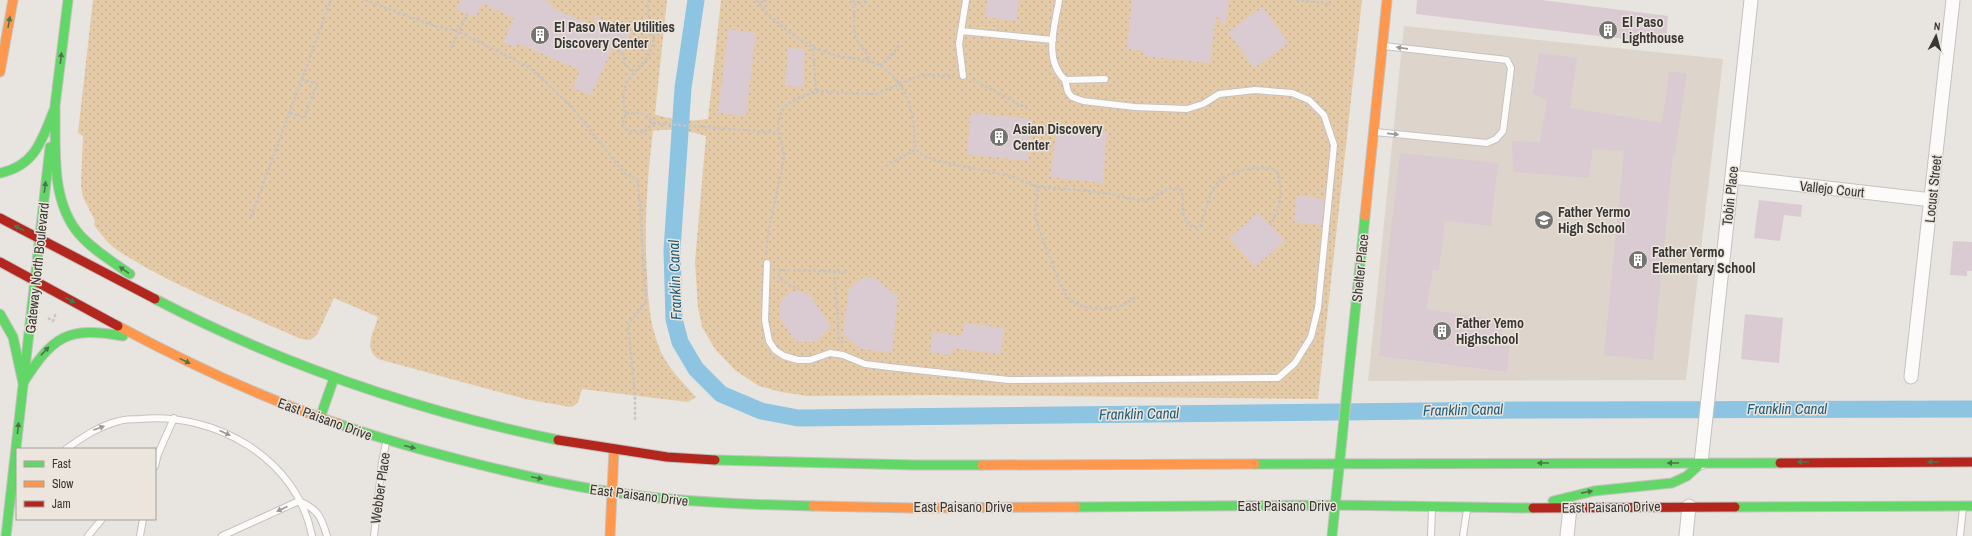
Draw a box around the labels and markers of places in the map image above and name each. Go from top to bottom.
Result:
place label: El Paso Lighthouse [1622,13,1684,47]
place label: El Paso Water Utilities Discovery Center [554,18,675,52]
building icon: El Paso Lighthouse [1597,19,1619,41]
building icon: El Paso Water Utilities Discovery Center [529,24,551,46]
place label: Asian Discovery Center [1013,120,1103,154]
building icon: Asian Discovery Center [988,126,1010,148]
place label: Father Yermo High School [1558,203,1630,237]
school or university icon: Father Yermo High School [1533,209,1555,231]
place label: Father Yermo Elementary School [1652,243,1755,277]
building icon: Father Yermo Elementary School [1627,249,1649,271]
place label: Father Yemo Highschool [1456,314,1524,348]
building icon: Father Yemo Highschool [1431,320,1453,342]

